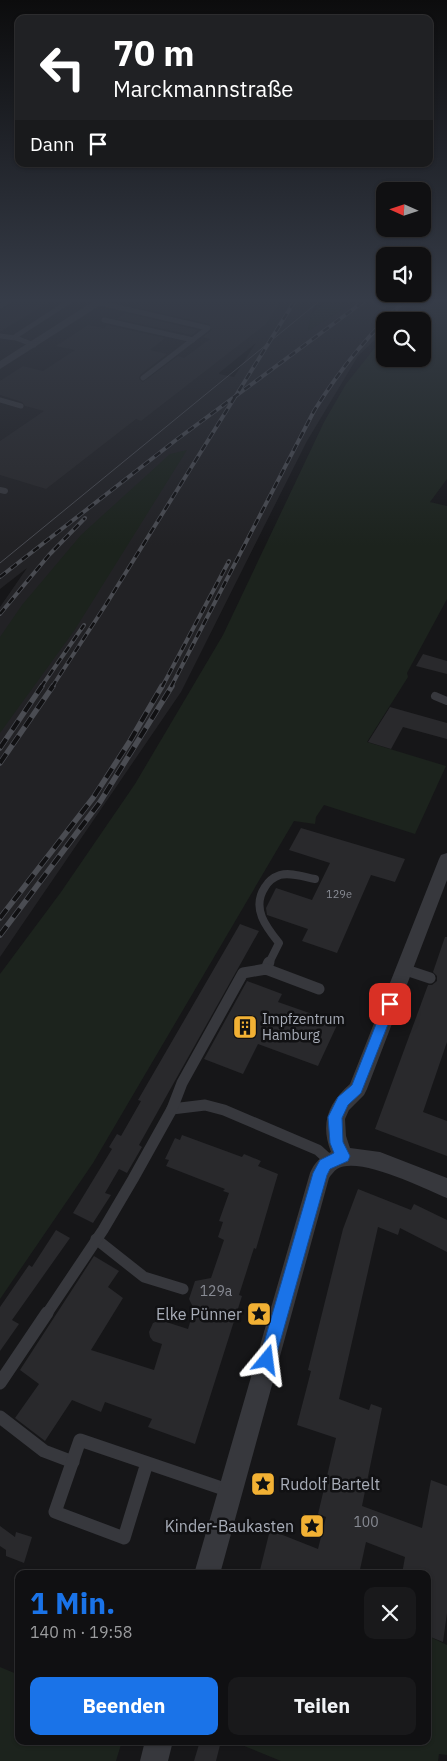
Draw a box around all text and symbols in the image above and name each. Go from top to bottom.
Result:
text: 70 m [113,30,195,76]
icon: left [30,35,95,100]
text: Marckmannstraße [113,74,293,103]
icon: arrive [84,130,112,158]
text: Dann [30,132,74,156]
north arrow [376,182,431,238]
map controls [376,182,431,367]
button: sound [376,247,431,302]
button: search [376,312,431,367]
house number: 129e [326,887,352,901]
pin [369,983,411,1025]
icon: arrive [376,990,404,1018]
place label: Impfzentrum Hamburg [262,1010,345,1044]
building icon: Impfzentrum Hamburg [232,1014,258,1040]
house number: 129a [200,1282,233,1300]
place icon: Elke Pünner [246,1301,272,1327]
place label: Elke Pünner [156,1304,242,1324]
position arrow [240,1333,292,1385]
place icon: Rudolf Bartelt [250,1471,276,1497]
place label: Rudolf Bartelt [280,1474,380,1494]
place icon: Kinder-Baukasten [299,1513,325,1539]
house number: 100 [353,1513,379,1531]
place label: Kinder-Baukasten [165,1516,294,1536]
text: 1 Min. [30,1583,115,1622]
button: close [364,1587,416,1639]
text: 140 m · 19:58 [30,1622,132,1642]
button: Beenden [30,1677,218,1735]
button: Teilen [228,1677,416,1735]

